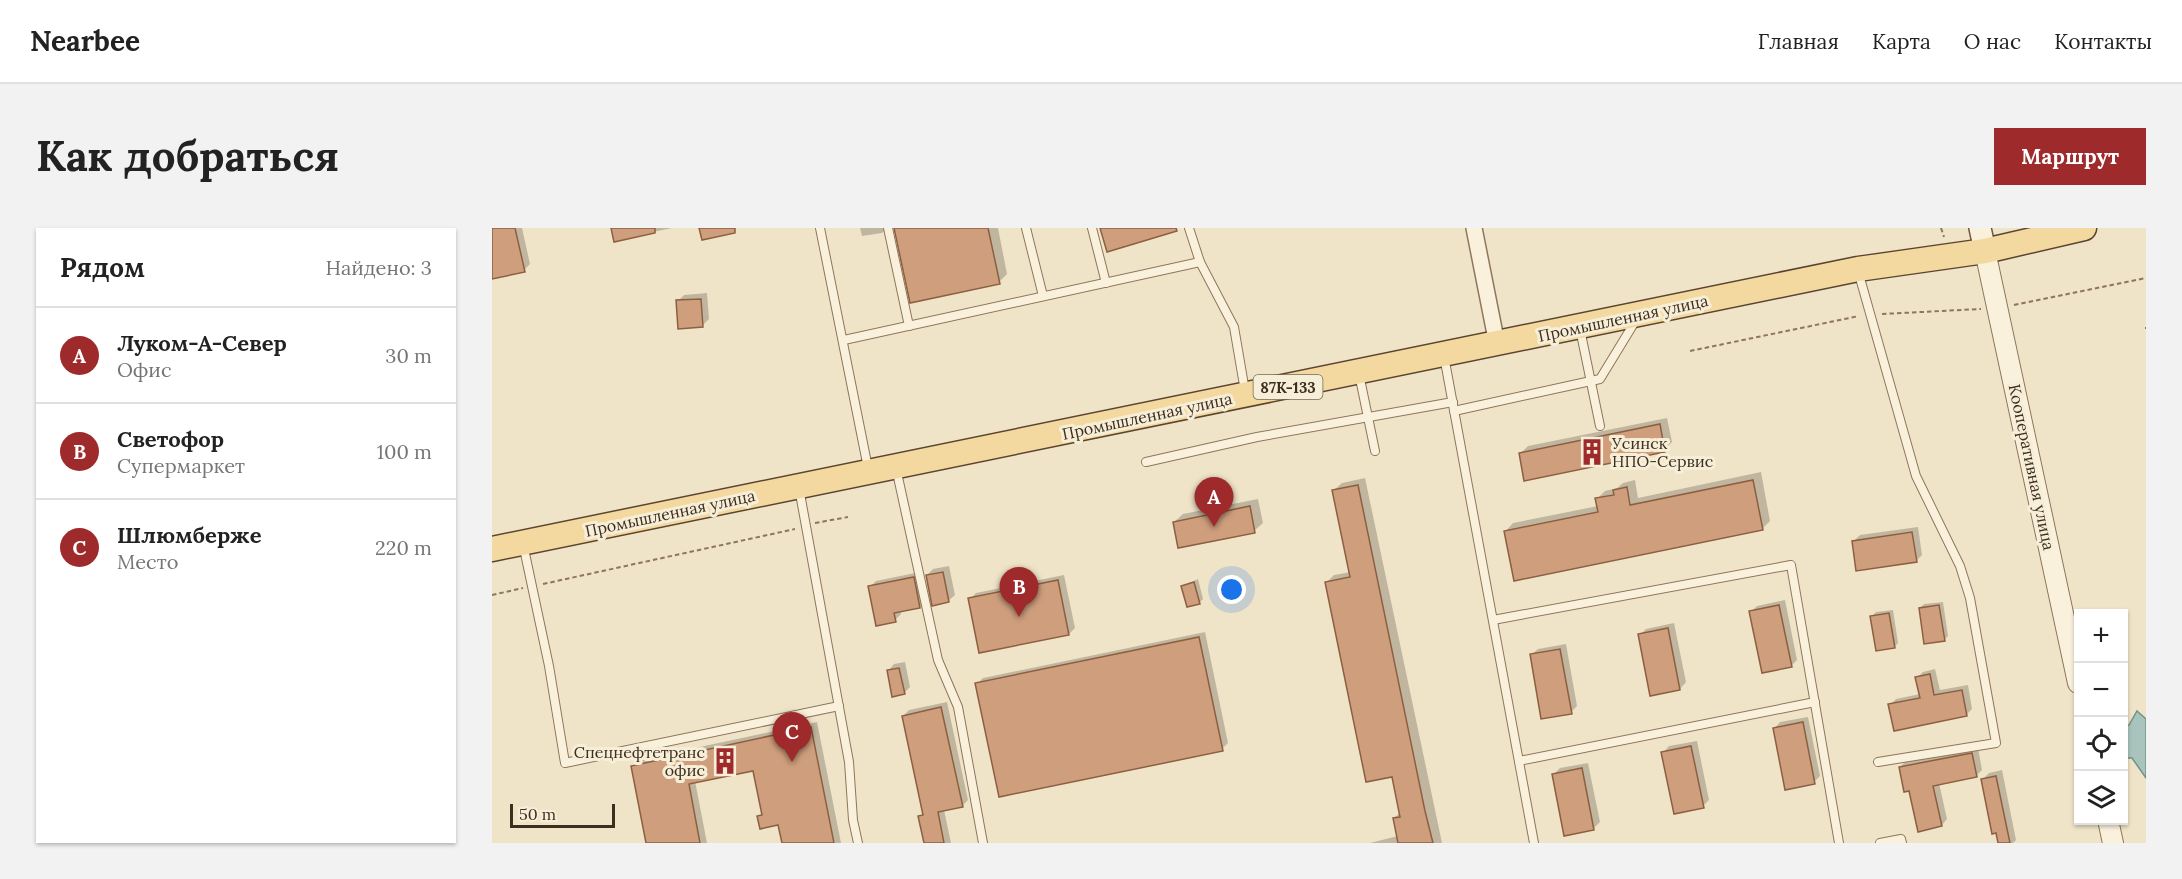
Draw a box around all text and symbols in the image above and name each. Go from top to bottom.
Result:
text: Nearbee [30,23,140,59]
text: Главная [1758,28,1839,55]
text: Карта [1872,28,1931,55]
text: О нас [1964,28,2021,55]
text: Контакты [2054,28,2152,55]
button: Маршрут [1994,128,2146,185]
text: Как добраться [36,129,339,183]
text: Рядом [60,251,145,284]
text: Найдено: 3 [326,255,432,280]
street label: Промышленная улица [1536,290,1710,346]
text: Луком-А-Север [117,329,287,357]
text: A [73,343,86,368]
text: 30 m [385,343,432,368]
text: Офис [117,357,172,382]
road number: 87К-133 [1254,375,1322,399]
street label: Кооперативная улица [2005,382,2059,552]
street label: Промышленная улица [1060,388,1234,444]
text: Светофор [117,425,224,453]
place label: Усинск НПО-Сервис [1611,433,1713,471]
building icon: Усинск НПО-Сервис [1577,437,1607,467]
text: B [73,439,86,464]
text: 100 m [377,439,432,464]
text: Супермаркет [117,453,245,478]
pin: A [1194,478,1234,527]
street label: Промышленная улица [583,485,757,541]
text: Шлюмберже [117,521,262,549]
text: C [73,535,86,560]
text: 220 m [375,535,432,560]
text: Место [117,549,178,574]
pin: B [1000,568,1038,617]
your location [1217,575,1246,604]
map controls [2074,609,2128,825]
button: + [2074,609,2128,663]
button: − [2074,663,2128,717]
pin: C [772,712,812,762]
button: locate [2074,717,2128,771]
place label: Спецнефтетранс офис [574,742,705,780]
building icon: Спецнефтетранс офис [710,746,740,776]
button: layers [2074,771,2128,825]
scale bar [510,801,615,828]
text: 50 m [519,804,556,824]

